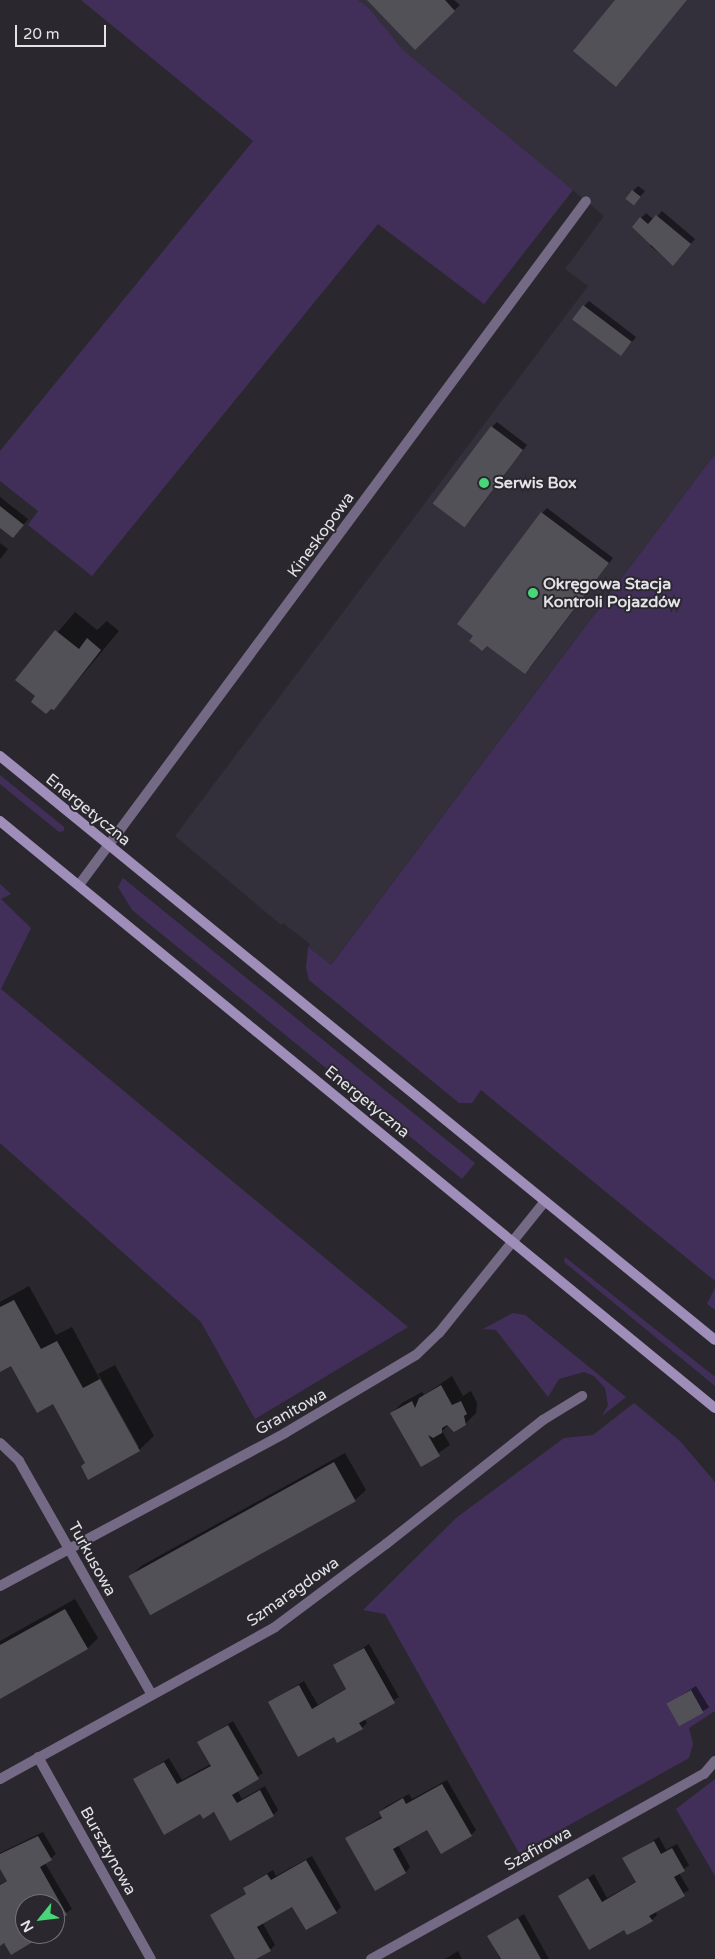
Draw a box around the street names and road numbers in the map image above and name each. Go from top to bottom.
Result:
street label: Kineskopowa [284,489,358,581]
street label: Energetyczna [42,770,134,850]
street label: Energetyczna [321,1062,413,1142]
street label: Granitowa [252,1385,330,1439]
street label: Turkusowa [64,1518,120,1600]
street label: Szmaragdowa [243,1553,343,1631]
street label: Bursztynowa [76,1803,140,1899]
street label: Szafirowa [501,1823,575,1875]

